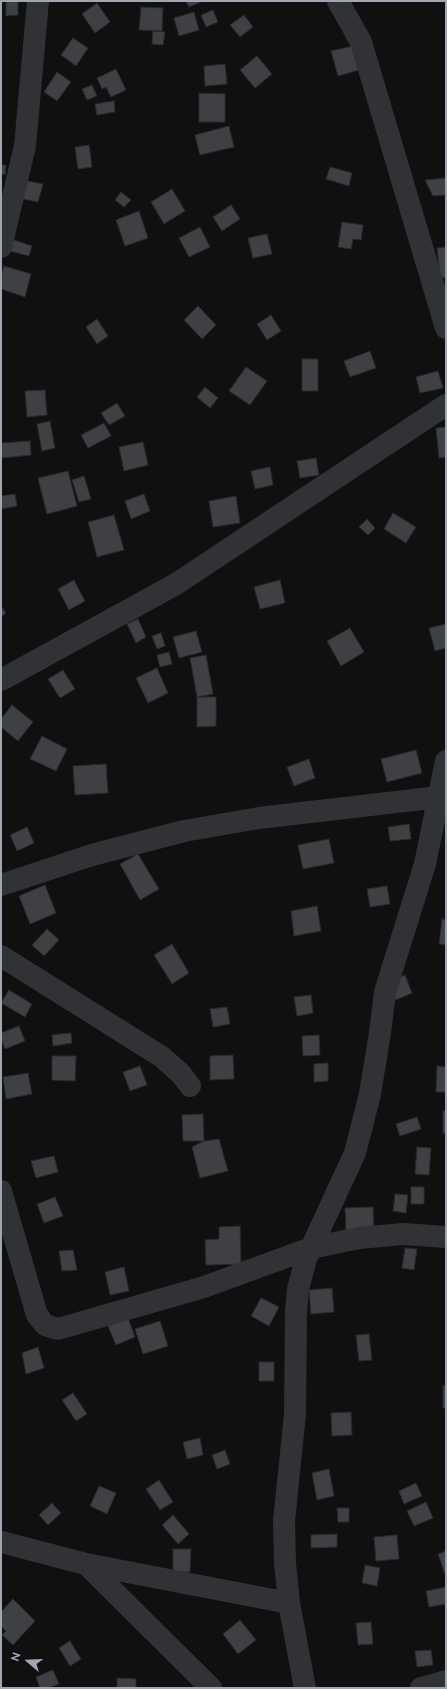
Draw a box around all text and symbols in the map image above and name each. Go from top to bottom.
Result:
north arrow [8,1641,48,1681]
text: N [9,1651,24,1663]

